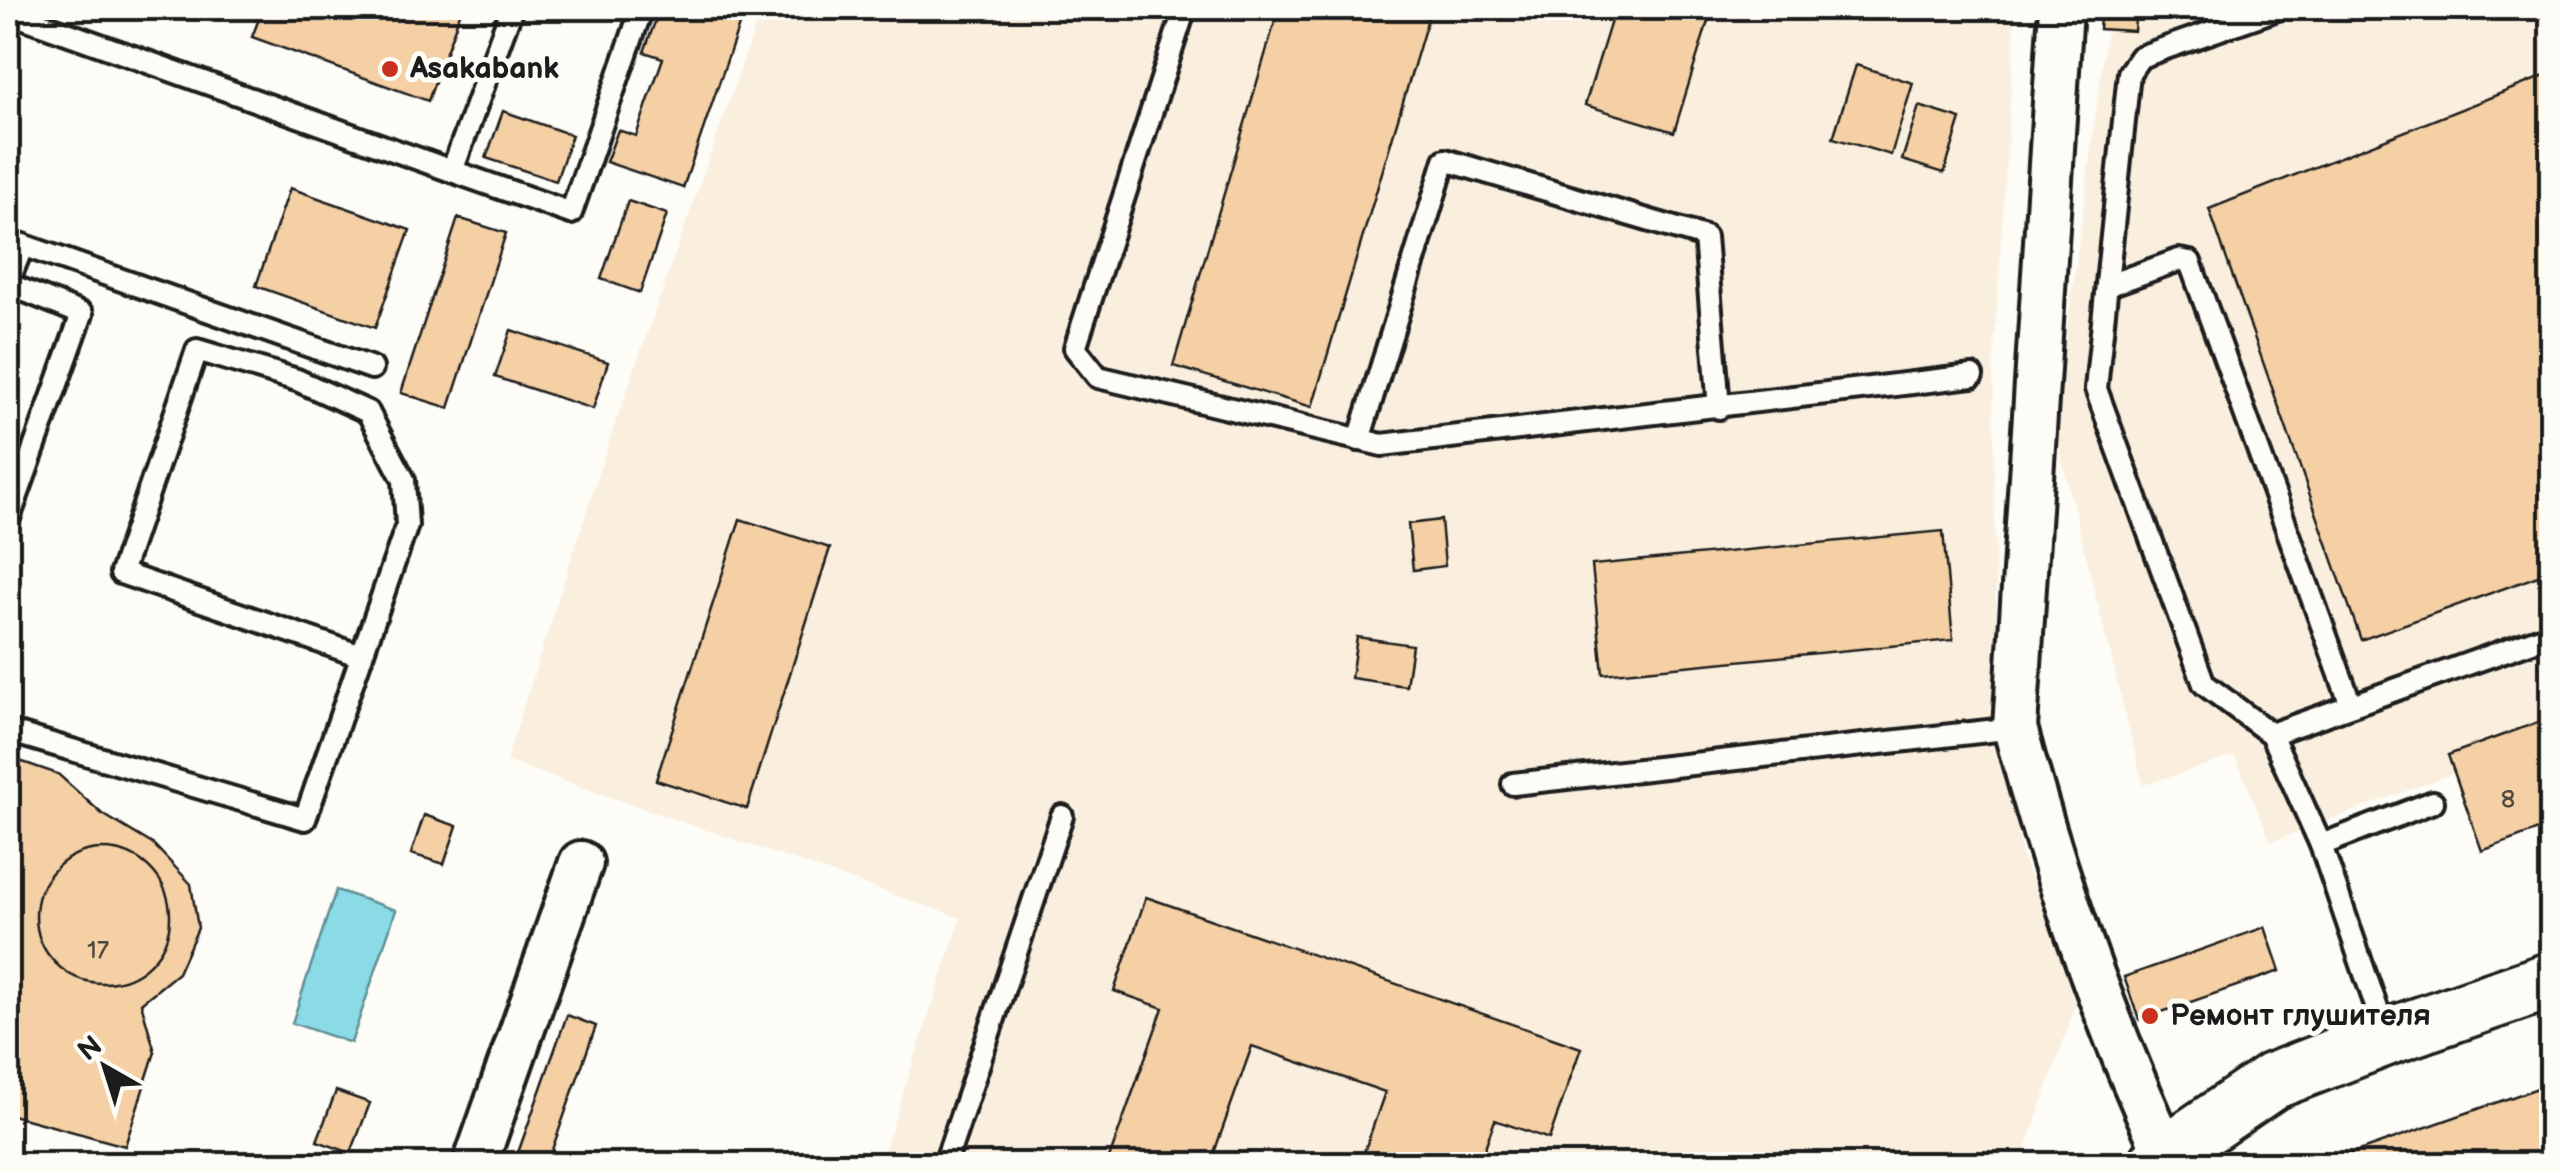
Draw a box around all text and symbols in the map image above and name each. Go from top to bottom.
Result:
place label: Asakabank [409,51,559,87]
marker: Asakabank [379,58,401,80]
house number: 8 [2501,784,2515,815]
house number: 17 [87,935,110,966]
place label: Ремонт глушителя [2170,998,2431,1034]
marker: Ремонт глушителя [2139,1005,2161,1027]
north arrow [55,1017,155,1117]
text: N [72,1029,109,1068]

